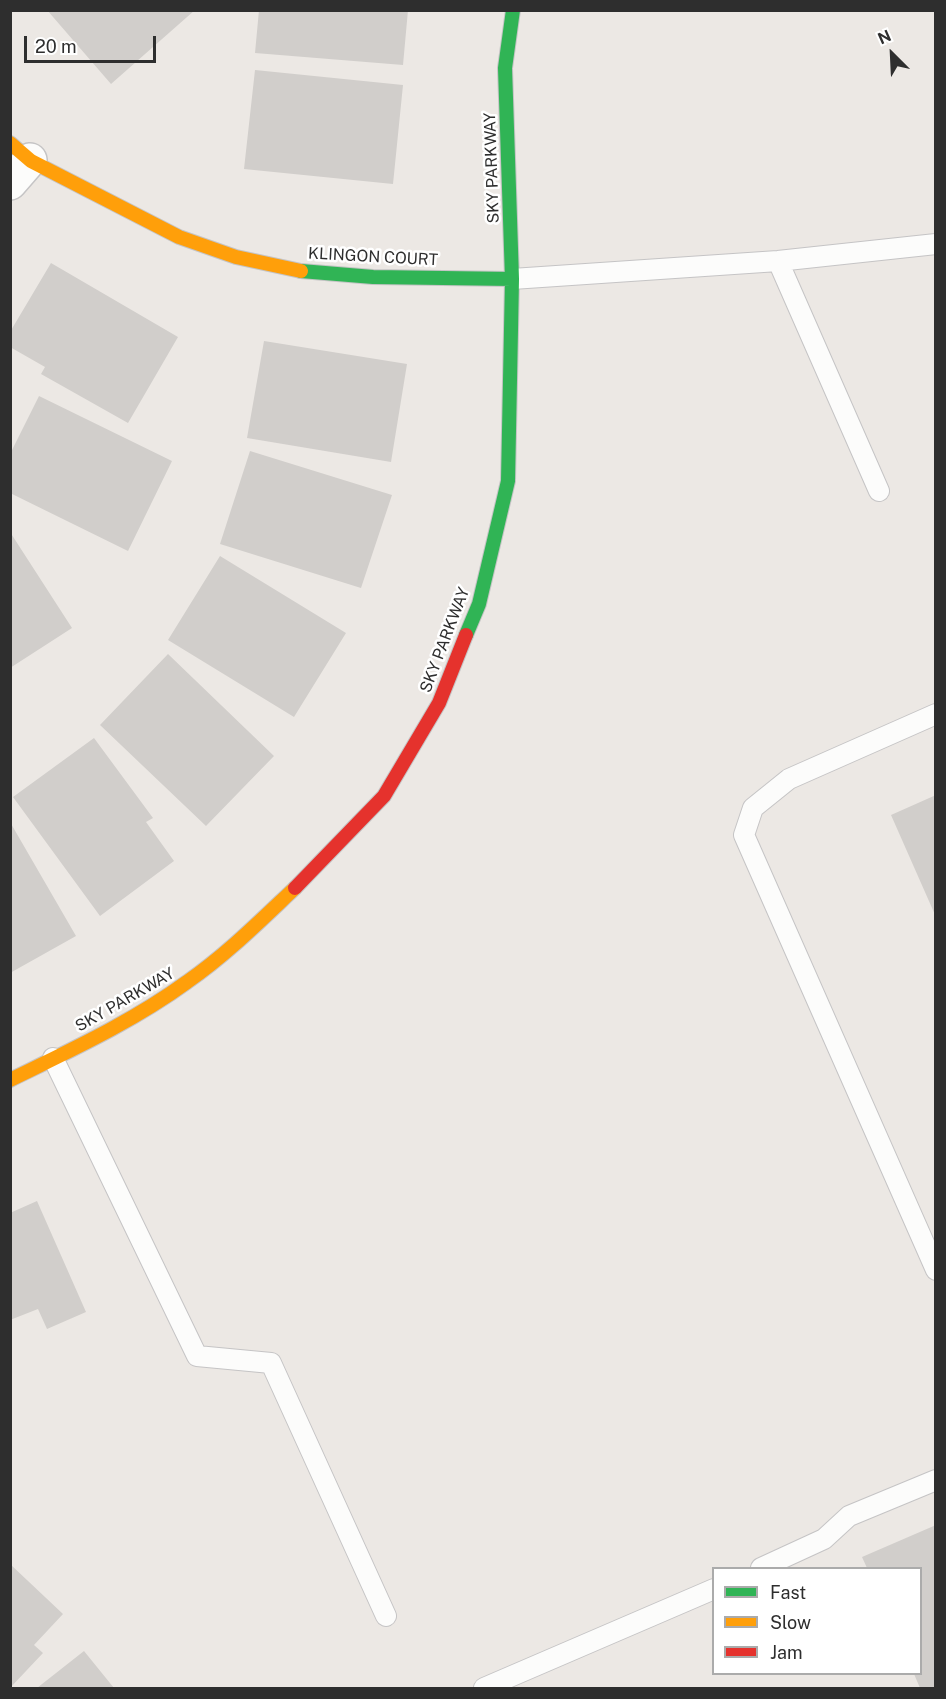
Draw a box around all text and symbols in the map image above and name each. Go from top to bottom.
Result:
scale bar [27,24,159,62]
north arrow [862,24,922,84]
text: N [875,26,894,48]
text: 20 m [35,36,77,57]
street label: SKY PARKWAY [480,112,504,224]
street label: KLINGON COURT [308,244,438,270]
street label: SKY PARKWAY [416,585,474,695]
street label: SKY PARKWAY [72,964,178,1036]
legend [712,1567,922,1675]
text: Fast [770,1582,806,1603]
text: Slow [770,1612,811,1633]
text: Jam [770,1642,803,1663]

